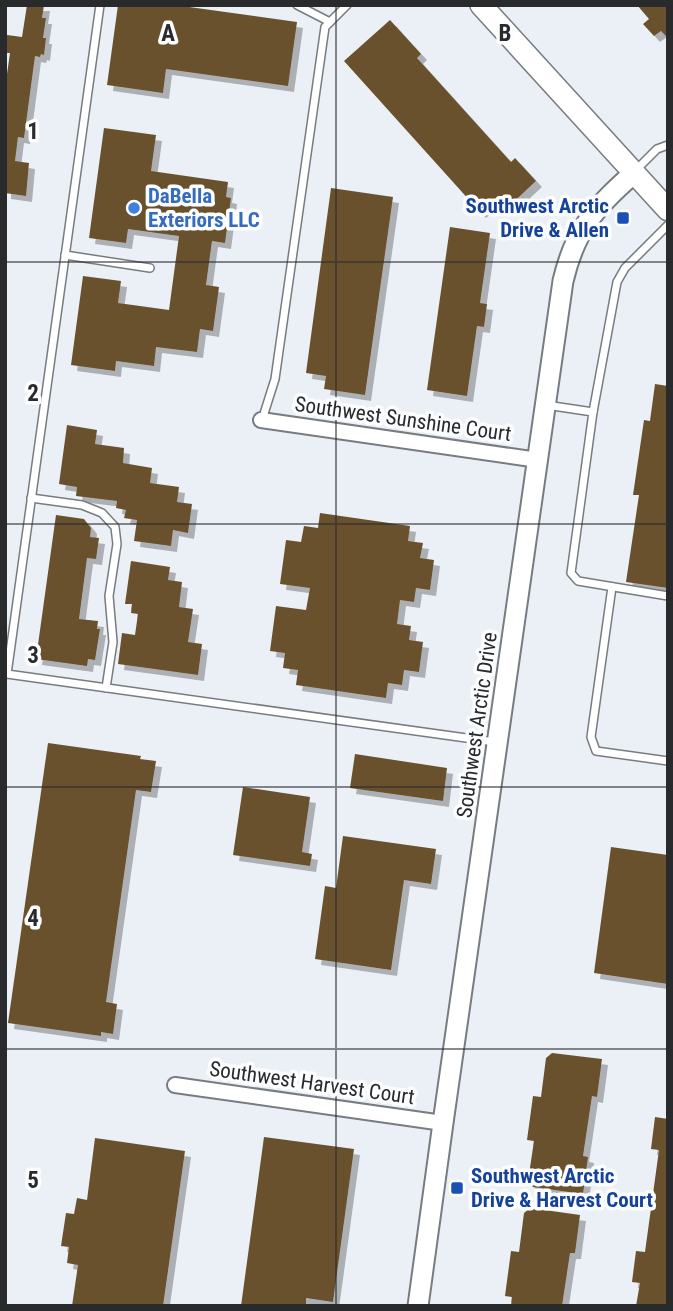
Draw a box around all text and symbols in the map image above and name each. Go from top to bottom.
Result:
text: A [161,20,175,47]
text: B [499,20,511,47]
text: 1 [27,118,39,145]
place label: DaBella Exteriors LLC [148,184,260,232]
place label: Southwest Arctic Drive & Allen [466,194,609,242]
marker: DaBella Exteriors LLC [126,200,142,216]
marker: Southwest Arctic Drive & Allen [615,210,631,226]
text: 2 [27,380,39,407]
street label: Southwest Sunshine Court [293,392,513,446]
street label: Southwest Arctic Drive [452,630,502,820]
text: 3 [27,642,39,669]
text: 4 [27,905,39,932]
street label: Southwest Harvest Court [208,1057,416,1109]
place label: Southwest Arctic Drive & Harvest Court [471,1164,653,1212]
text: 5 [27,1167,39,1194]
marker: Southwest Arctic Drive & Harvest Court [449,1180,465,1196]

